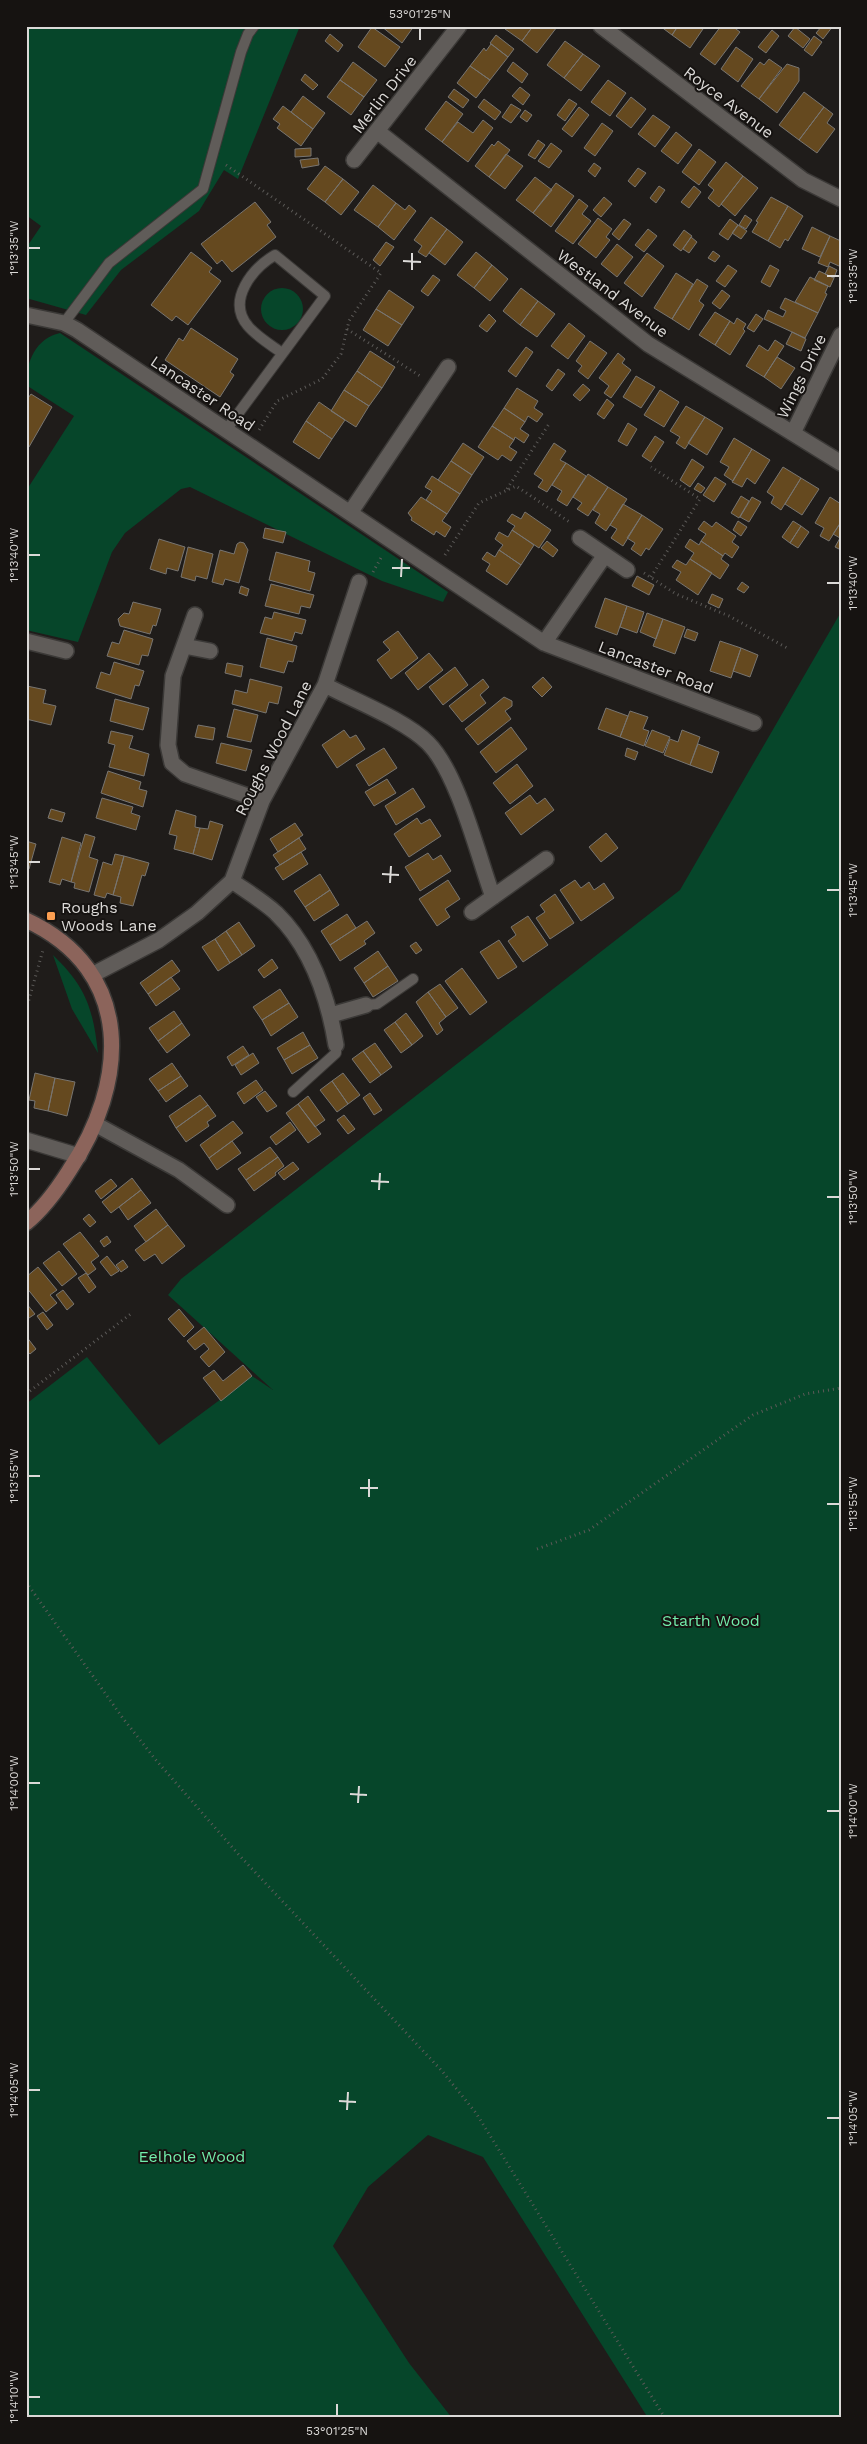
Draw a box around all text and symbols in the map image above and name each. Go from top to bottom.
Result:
text: 53°01'25"N [389,7,451,21]
street label: Merlin Drive [348,52,421,137]
street label: Royce Avenue [680,62,777,142]
text: 1°13'35"W [7,220,21,276]
street label: Westland Avenue [553,245,672,341]
text: 1°13'35"W [846,248,860,304]
street label: Wings Drive [773,331,830,422]
street label: Lancaster Road [147,352,258,435]
text: 1°13'40"W [7,527,21,582]
text: 1°13'40"W [846,555,860,610]
street label: Lancaster Road [596,637,716,698]
street label: Roughs Wood Lane [231,678,316,819]
text: 1°13'45"W [7,834,21,889]
text: 1°13'45"W [846,862,860,917]
place label: Roughs Woods Lane [61,898,157,935]
marker: Roughs Woods Lane [45,910,57,922]
text: 1°13'50"W [7,1141,21,1197]
text: 1°13'50"W [846,1169,860,1225]
text: 1°13'55"W [7,1448,21,1504]
text: 1°13'55"W [846,1476,860,1532]
park label: Starth Wood [662,1611,760,1630]
text: 1°14'00"W [7,1755,21,1811]
text: 1°14'00"W [846,1783,860,1839]
text: 1°14'05"W [7,2062,21,2118]
text: 1°14'05"W [846,2090,860,2146]
park label: Eelhole Wood [139,2147,245,2166]
text: 1°14'10"W [7,2370,21,2423]
text: 53°01'25"N [306,2424,368,2438]

